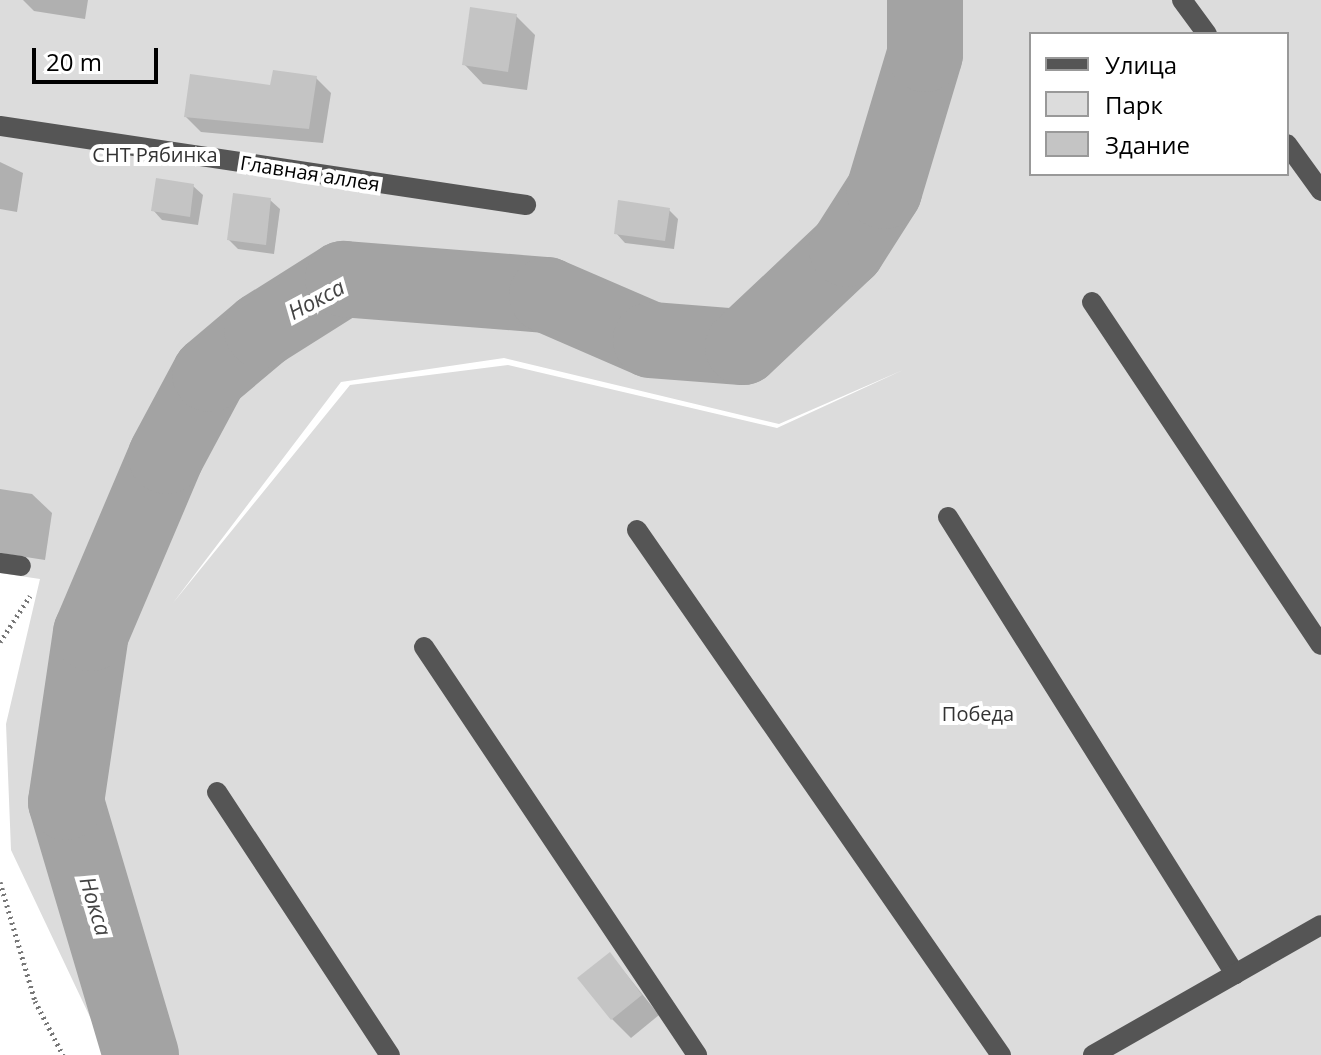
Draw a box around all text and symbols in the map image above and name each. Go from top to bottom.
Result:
scale bar [36,32,162,82]
legend [1029,32,1289,176]
text: 20 m [46,45,102,78]
text: Улица [1105,48,1177,81]
text: Парк [1105,88,1163,121]
text: Здание [1105,128,1190,161]
park label: СНТ Рябинка [92,142,218,166]
street label: Главная аллея [239,150,381,196]
water label: Нокса [283,273,349,325]
park label: Победа [942,701,1014,725]
water label: Нокса [75,873,117,939]

